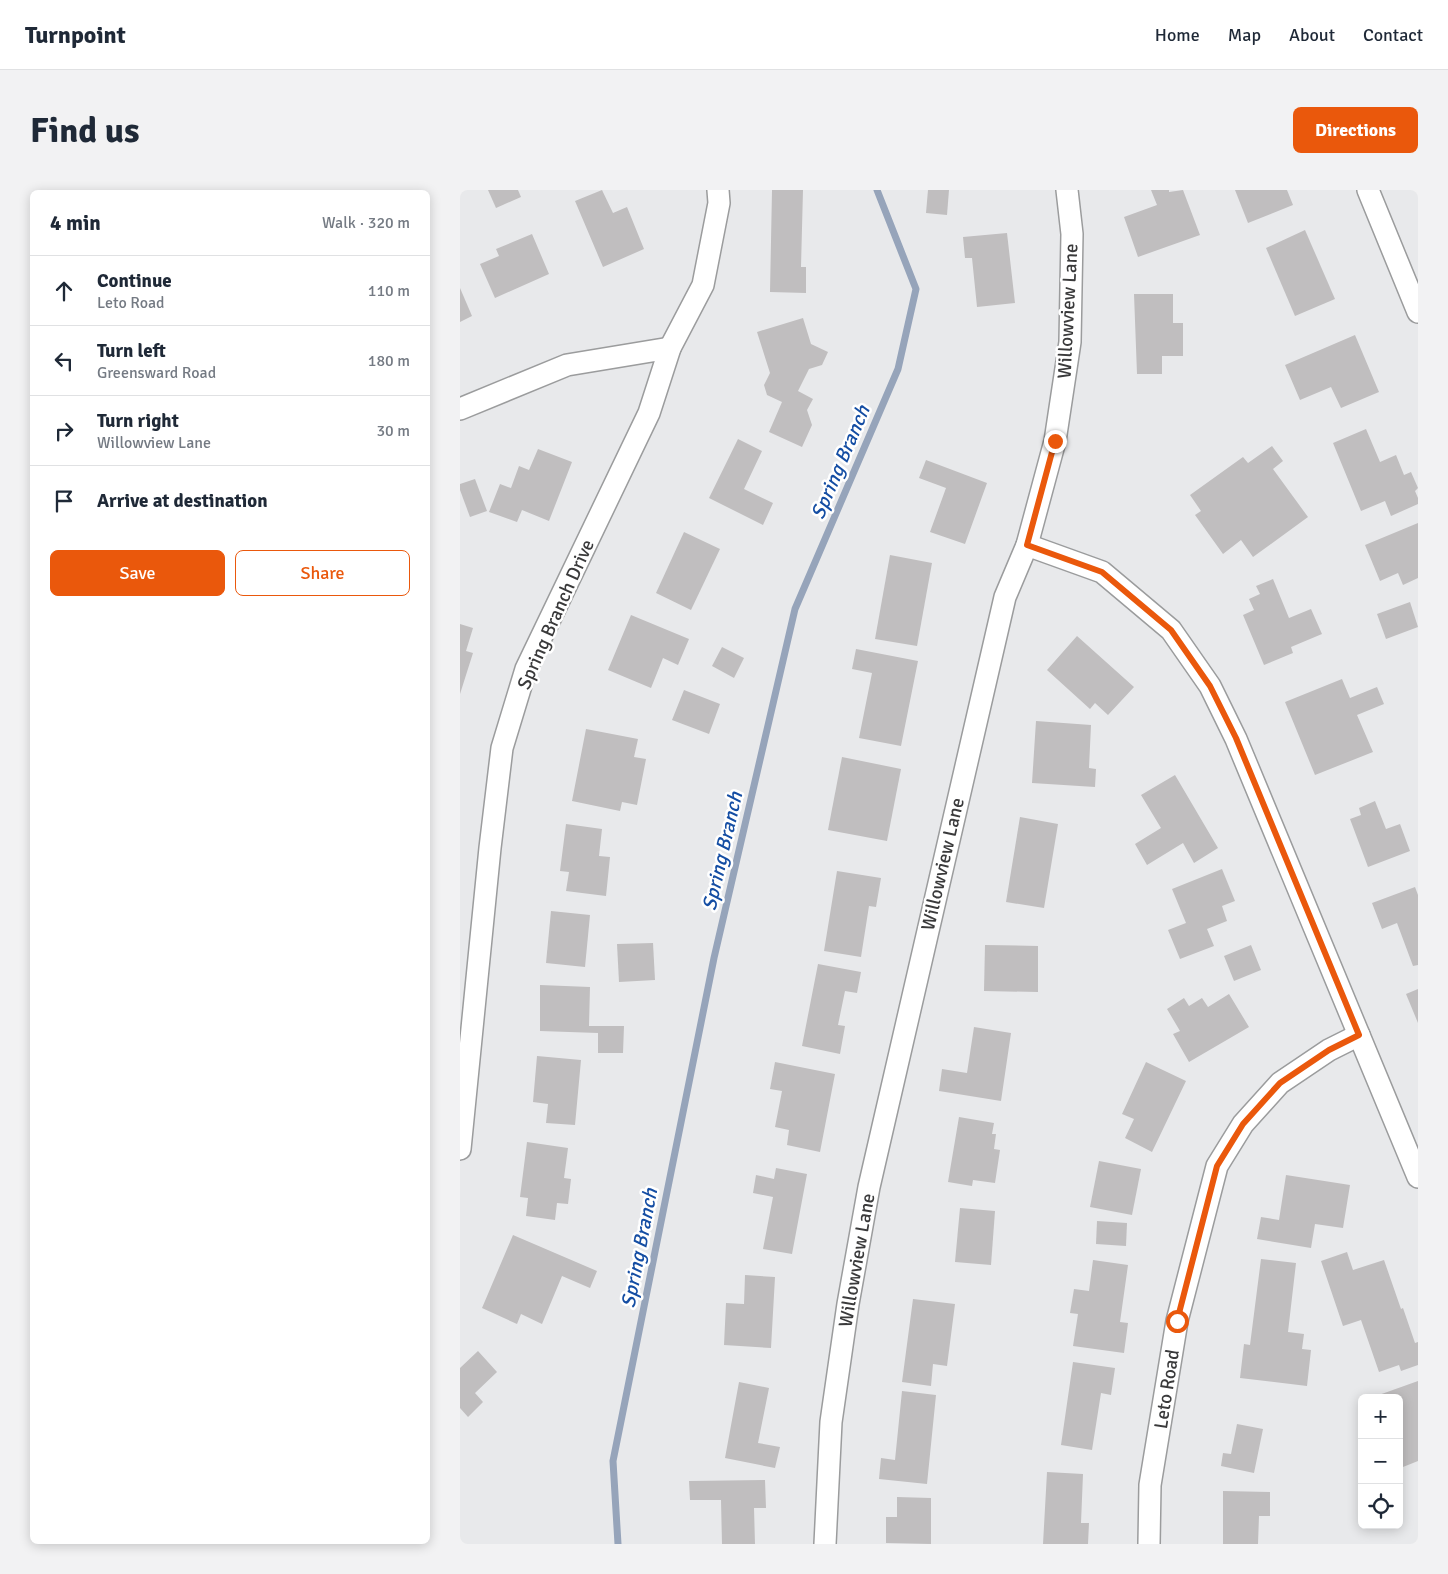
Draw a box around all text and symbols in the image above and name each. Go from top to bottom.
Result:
text: Turnpoint [25,20,126,50]
text: Home [1155,24,1200,46]
text: Map [1228,24,1261,46]
text: About [1289,24,1335,46]
text: Contact [1363,24,1423,46]
button: Directions [1293,107,1418,153]
text: Find us [30,109,140,152]
text: 4 min [50,210,101,236]
text: Walk · 320 m [322,213,410,233]
street label: Willowview Lane [1052,243,1084,379]
text: Continue [97,269,172,293]
icon: ahead [50,277,78,305]
text: 110 m [368,281,410,301]
text: Leto Road [97,293,165,313]
text: Turn left [97,339,166,363]
icon: left [50,347,78,375]
text: 180 m [368,351,410,371]
text: Greensward Road [97,363,216,383]
water label: Spring Branch [805,401,876,523]
text: Turn right [97,409,179,433]
icon: right [50,417,78,445]
text: 30 m [376,421,410,441]
route end [1044,430,1067,453]
text: Willowview Lane [97,433,211,453]
icon: arrive [50,487,78,515]
text: Arrive at destination [97,489,268,513]
street label: Spring Branch Drive [512,536,600,693]
button: Save [50,550,225,596]
button: Share [235,550,410,596]
water label: Spring Branch [697,788,749,913]
street label: Willowview Lane [916,796,970,933]
water label: Spring Branch [616,1185,664,1310]
street label: Willowview Lane [833,1191,881,1329]
route start [1166,1310,1189,1333]
street label: Leto Road [1149,1348,1185,1431]
map controls [1358,1394,1403,1529]
button: + [1358,1394,1403,1439]
button: − [1358,1439,1403,1484]
button: locate [1358,1484,1403,1529]

